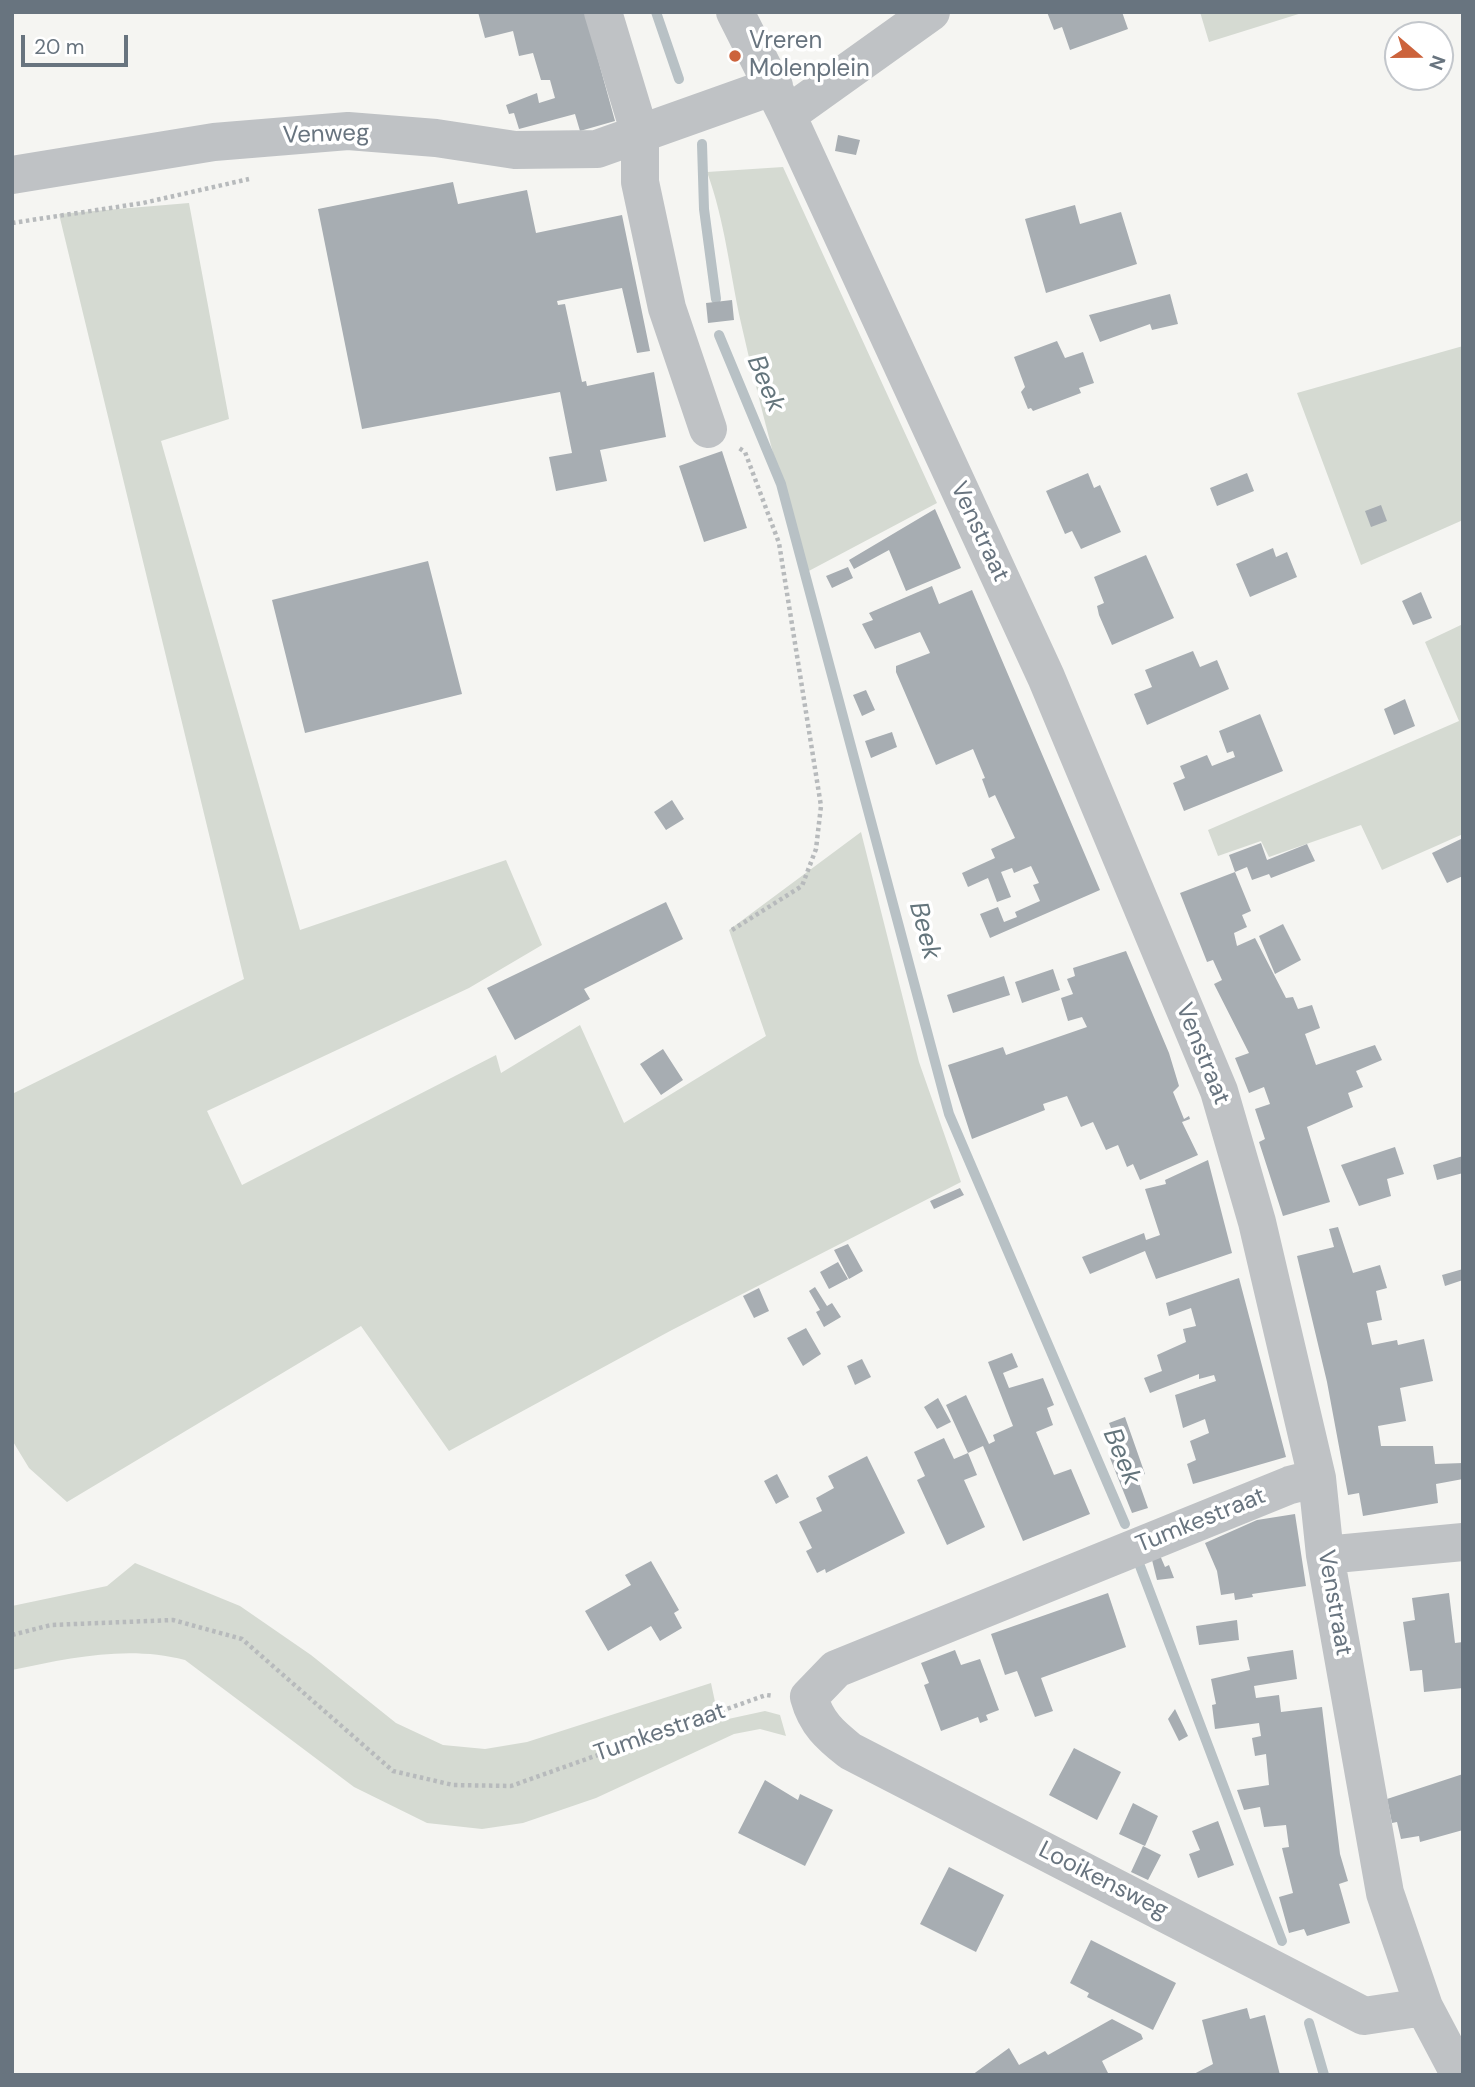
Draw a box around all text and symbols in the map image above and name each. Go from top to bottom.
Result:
scale bar [24,21,131,65]
north arrow [1384,21,1454,91]
place label: Vreren Molenplein [749,28,870,84]
text: 20 m [34,33,85,61]
marker: Vreren Molenplein [727,48,743,64]
text: N [1423,52,1451,73]
street label: Venweg [282,119,370,151]
water label: Beek [739,351,791,417]
street label: Venstraat [943,477,1015,587]
water label: Beek [901,899,947,963]
street label: Venstraat [1169,999,1235,1109]
water label: Beek [1095,1424,1147,1490]
street label: Tumkestraat [1132,1482,1270,1560]
street label: Venstraat [1311,1548,1357,1658]
street label: Tumkestraat [590,1697,730,1769]
street label: Looikensweg [1033,1836,1173,1926]

